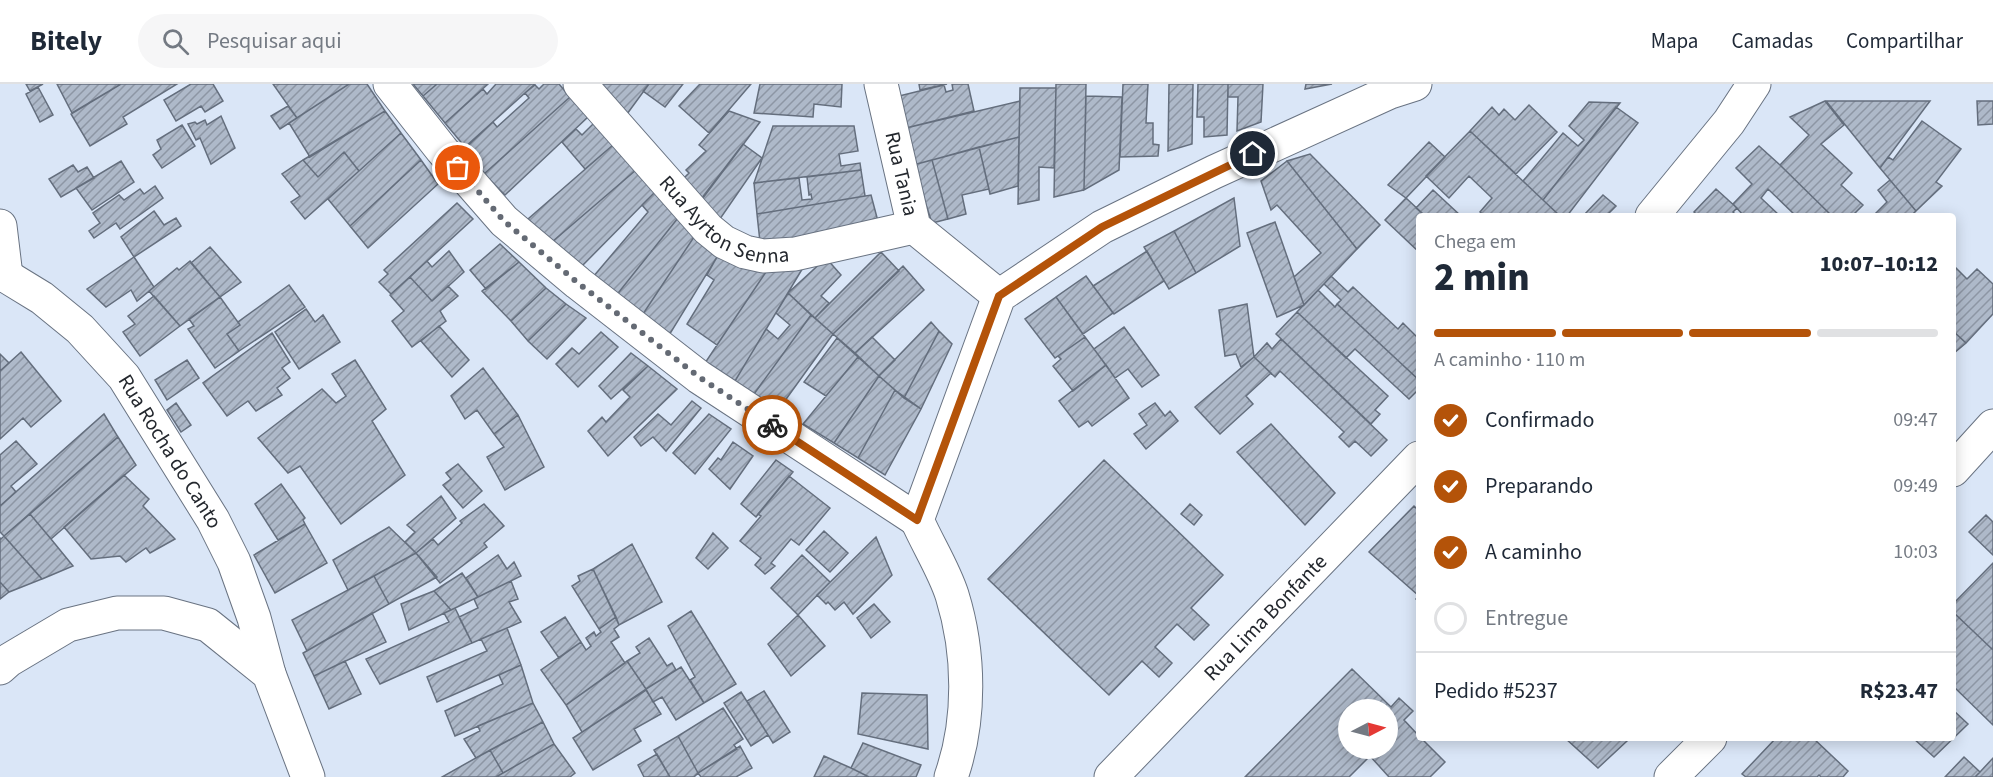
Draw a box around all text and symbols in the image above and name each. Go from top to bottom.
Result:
search box [138,14,558,68]
text: Bitely [30,21,102,61]
icon: search [159,25,192,58]
text: Pesquisar aqui [207,25,342,57]
text: Mapa [1651,26,1698,56]
text: Camadas [1731,26,1813,56]
text: Compartilhar [1846,26,1963,56]
street label: Rua Tania [877,128,926,219]
pin [1227,128,1278,179]
icon: home [1236,137,1269,170]
pin [432,142,483,193]
icon: bag [441,151,474,184]
street label: Rua Ayrton Senna [652,169,790,272]
text: Chega em [1434,228,1516,256]
text: 10:07–10:12 [1820,248,1938,280]
text: 2 min [1434,250,1530,306]
text: A caminho · 110 m [1434,346,1585,374]
street label: Rua Rocha do Canto [111,368,230,533]
courier [742,395,802,455]
icon: check [1434,404,1467,437]
text: Confirmado [1485,404,1594,436]
text: 09:47 [1893,406,1938,434]
icon: bike [756,409,789,442]
icon: check [1434,470,1467,503]
text: Preparando [1485,470,1593,502]
text: 09:49 [1893,472,1938,500]
icon: check [1434,536,1467,569]
text: A caminho [1485,536,1582,568]
text: 10:03 [1893,538,1938,566]
street label: Rua Lima Bonfante [1197,547,1334,687]
text: Entregue [1485,602,1568,634]
text: Pedido #5237 [1434,675,1558,707]
text: R$23.47 [1860,675,1938,707]
north arrow [1338,699,1398,759]
map controls [1338,699,1398,759]

